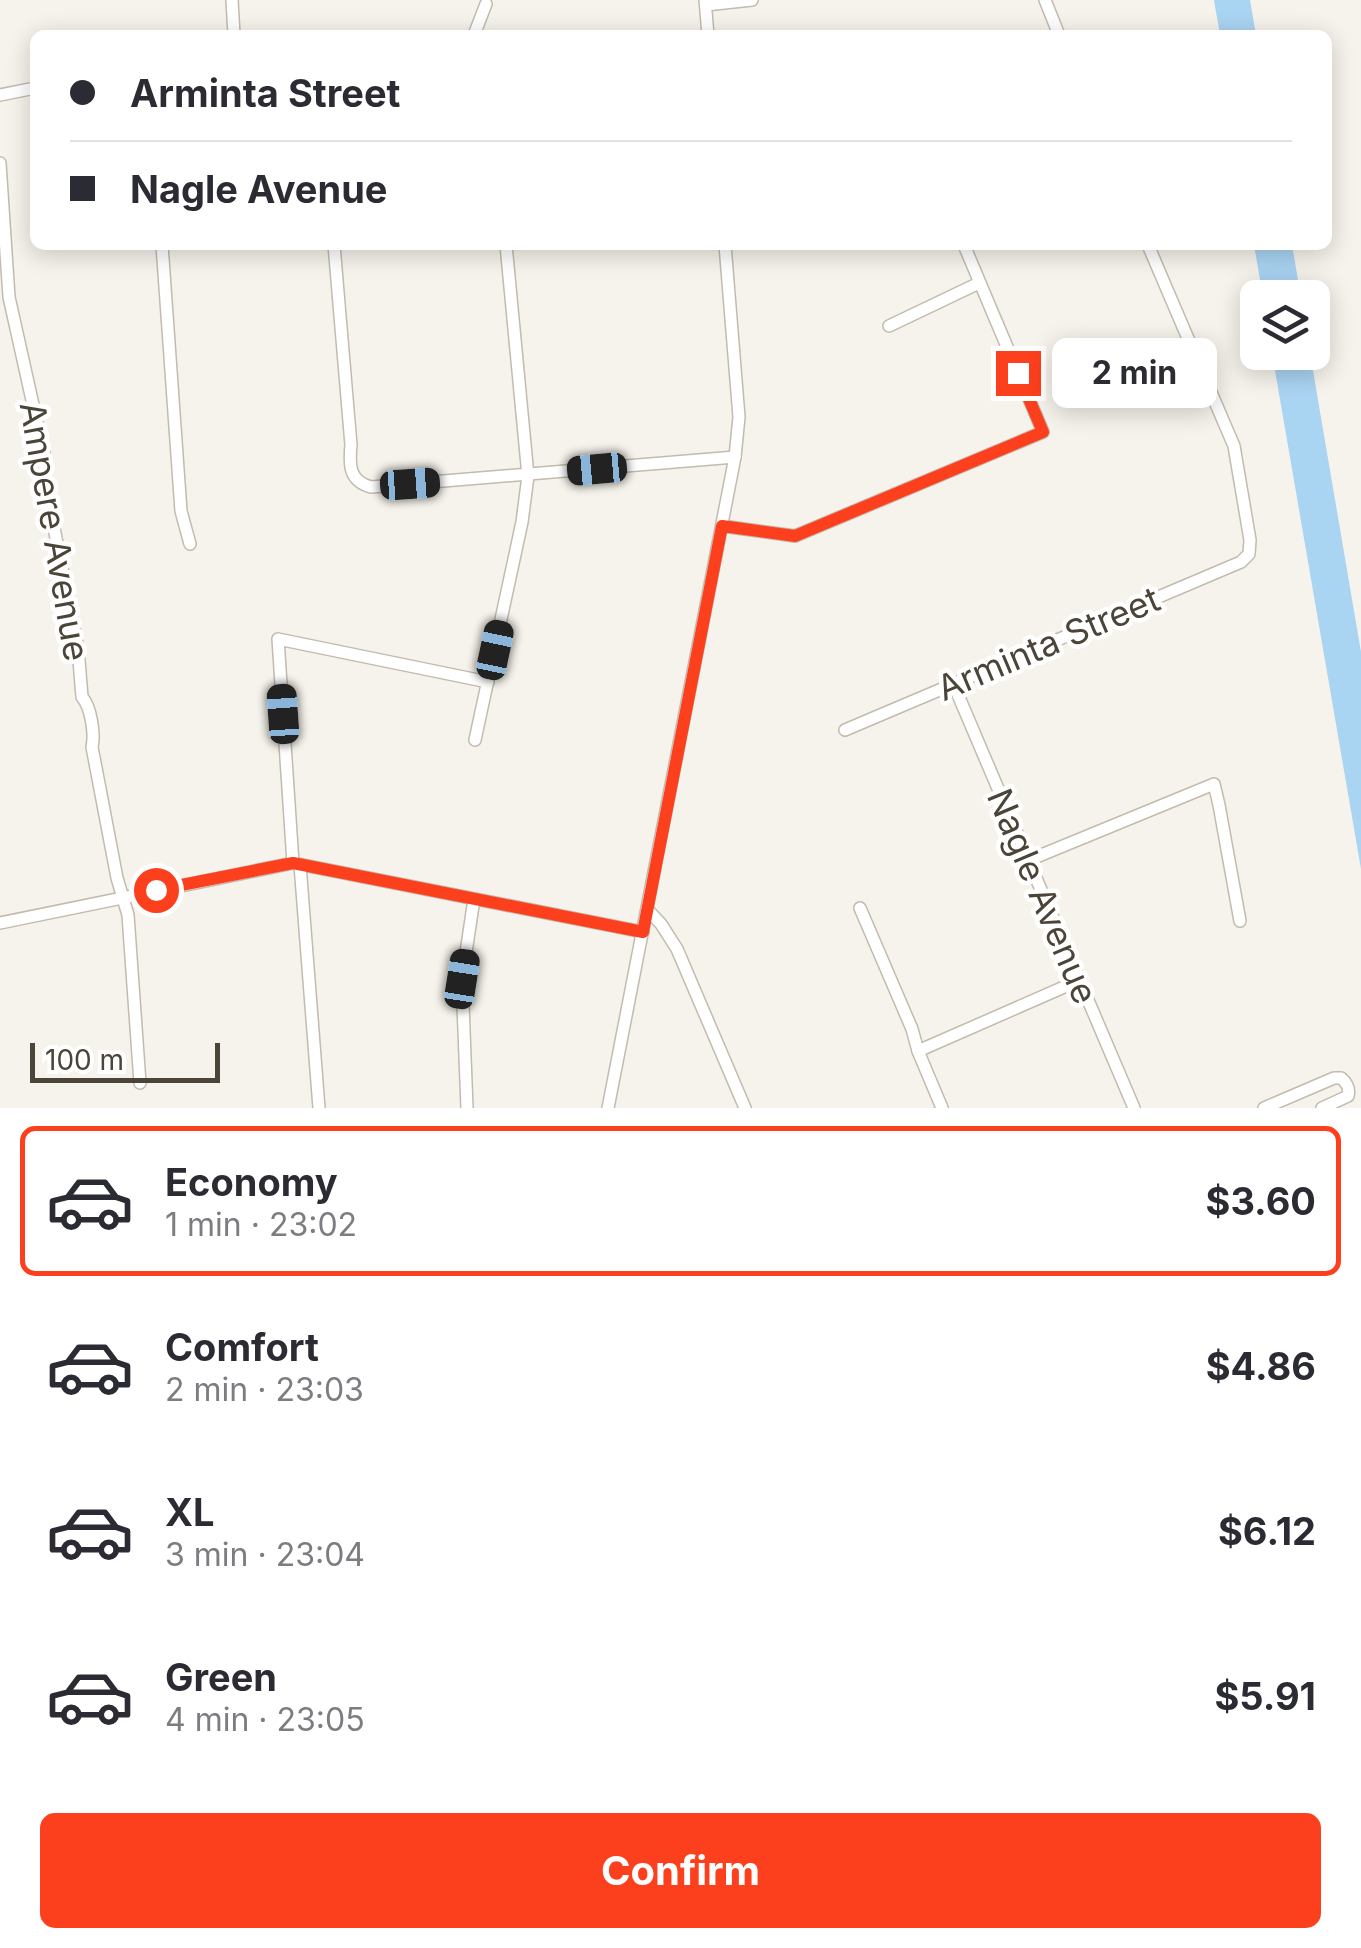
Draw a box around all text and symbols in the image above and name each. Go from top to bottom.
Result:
text: Arminta Street [130,70,400,116]
text: Nagle Avenue [130,166,387,212]
map controls [1240,280,1330,370]
button: layers [1240,280,1330,370]
callout: 2 min [1053,338,1218,408]
route end [996,351,1041,396]
text: 2 min [1092,353,1177,392]
street label: Ampere Avenue [12,398,98,664]
car [566,451,628,487]
car [379,467,441,501]
street label: Arminta Street [930,577,1166,709]
car [474,618,516,682]
car [266,683,300,745]
street label: Nagle Avenue [979,782,1107,1010]
route start [134,868,179,913]
car [442,947,482,1011]
scale bar [30,1038,220,1082]
text: 100 m [45,1043,124,1077]
icon: car [45,1156,135,1246]
text: Economy [165,1159,338,1205]
text: $3.60 [1206,1178,1316,1224]
text: 1 min · 23:02 [165,1205,357,1244]
icon: car [45,1321,135,1411]
text: Comfort [165,1324,319,1370]
text: $4.86 [1206,1343,1316,1389]
text: 2 min · 23:03 [165,1370,364,1409]
icon: car [45,1486,135,1576]
text: XL [165,1489,215,1535]
text: $6.12 [1218,1508,1316,1554]
text: 3 min · 23:04 [165,1535,365,1574]
icon: car [45,1651,135,1741]
text: Green [165,1654,277,1700]
text: $5.91 [1214,1673,1316,1719]
text: 4 min · 23:05 [165,1700,365,1739]
button: Confirm [40,1813,1321,1928]

